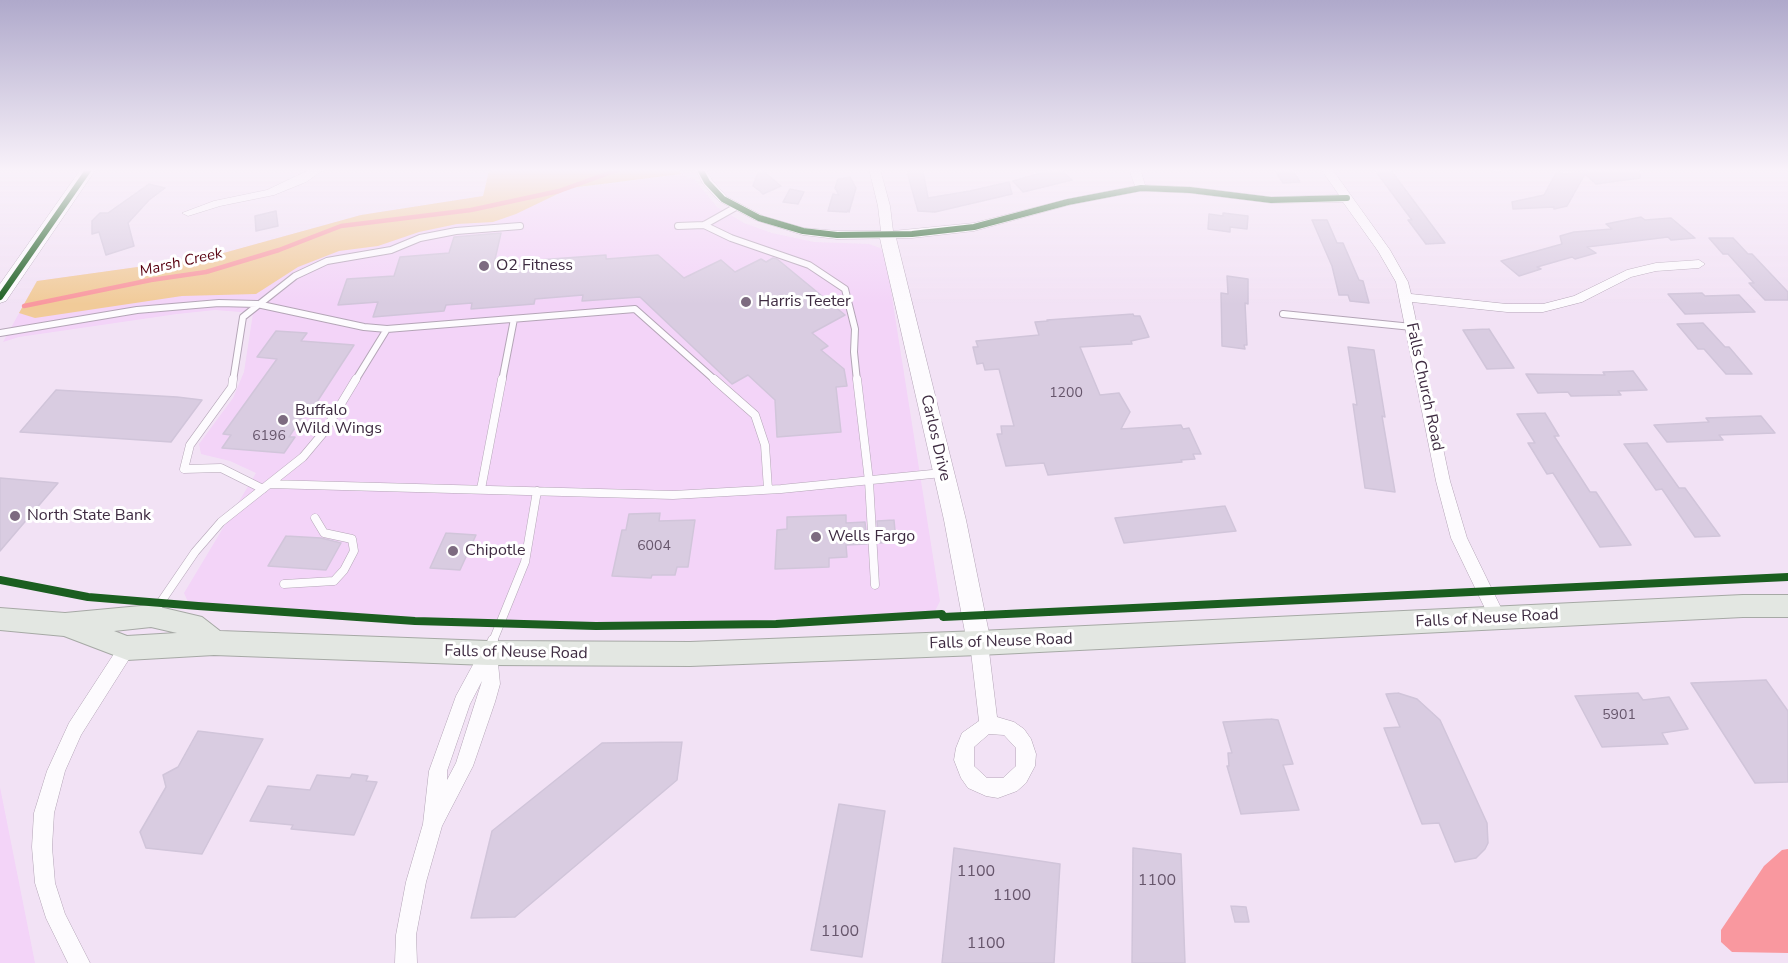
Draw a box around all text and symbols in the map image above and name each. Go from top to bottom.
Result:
water label: Marsh Creek [138,245,224,281]
place label: O2 Fitness [496,256,573,276]
marker: O2 Fitness [477,259,491,273]
place label: Harris Teeter [758,292,851,312]
marker: Harris Teeter [739,295,753,309]
street label: Falls Church Road [1401,321,1447,453]
house number: 1200 [1049,386,1083,402]
street label: Carlos Drive [916,393,954,483]
place label: Buffalo Wild Wings [295,401,382,439]
marker: Buffalo Wild Wings [276,413,290,427]
house number: 6196 [252,429,286,445]
place label: North State Bank [27,506,151,526]
marker: North State Bank [8,509,22,523]
place label: Wells Fargo [828,527,915,547]
marker: Wells Fargo [809,530,823,544]
house number: 6004 [637,539,671,555]
place label: Chipotle [465,541,525,561]
marker: Chipotle [446,544,460,558]
street label: Falls of Neuse Road [1415,606,1559,632]
street label: Falls of Neuse Road [929,630,1073,654]
street label: Falls of Neuse Road [444,642,588,664]
house number: 5901 [1602,708,1636,724]
house number: 1100 [957,862,995,882]
house number: 1100 [1138,871,1176,891]
house number: 1100 [993,886,1031,906]
house number: 1100 [821,922,859,942]
house number: 1100 [967,934,1005,954]

